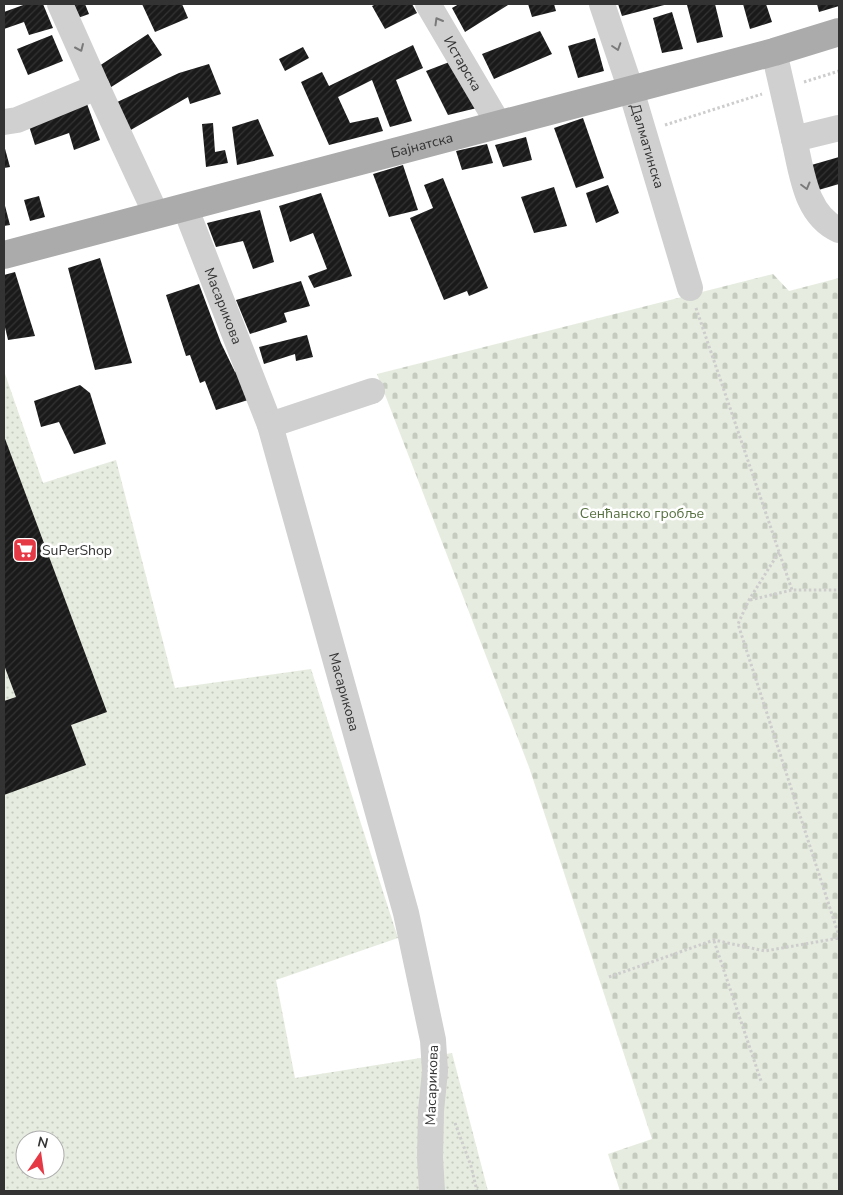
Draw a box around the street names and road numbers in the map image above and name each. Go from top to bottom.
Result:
street label: Истарска [439,33,487,94]
street label: Далматинска [626,101,669,190]
street label: Бајнатска [388,128,455,162]
street label: Масарикова [200,265,247,347]
street label: Масарикова [324,650,364,733]
street label: Масарикова [421,1044,443,1126]

